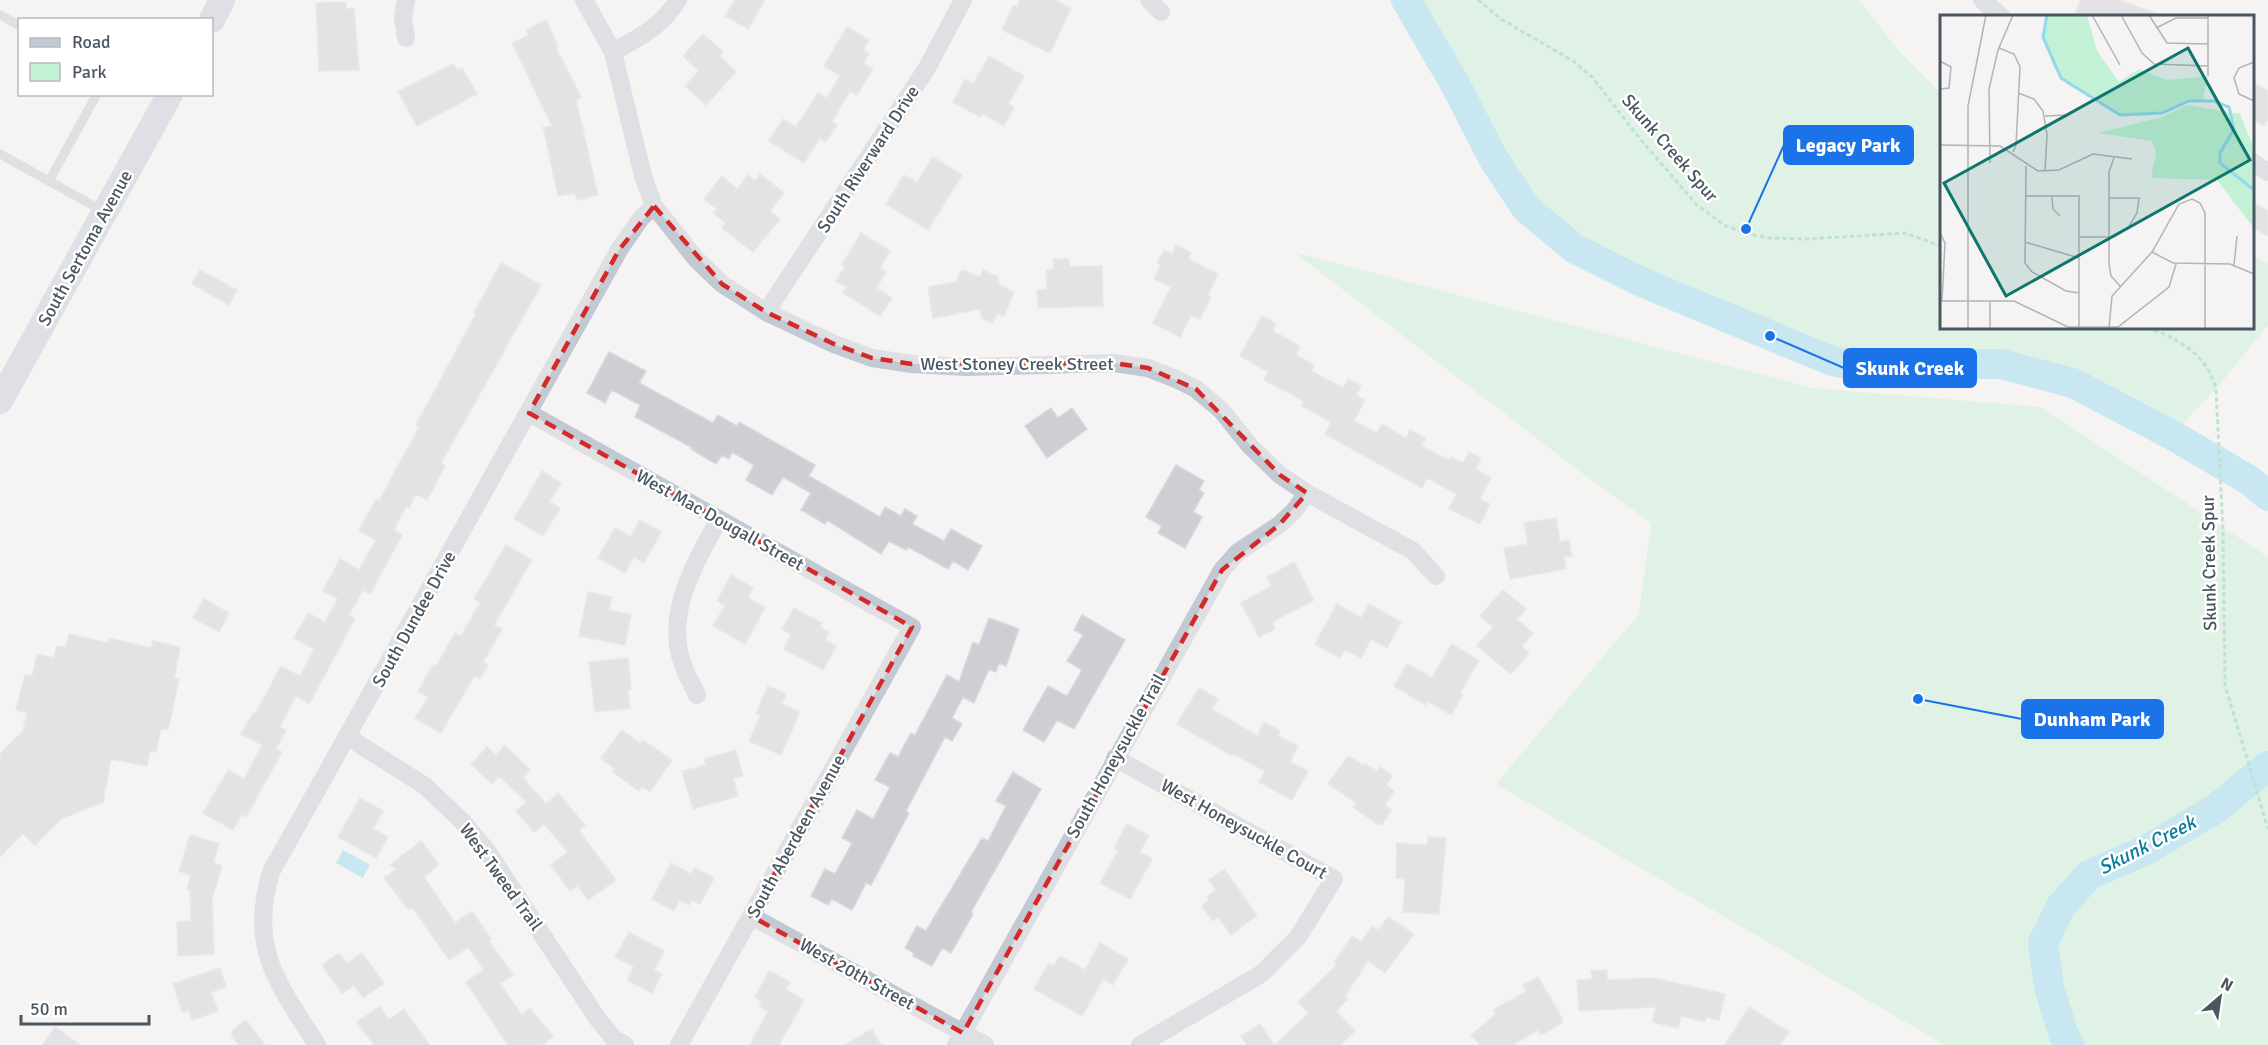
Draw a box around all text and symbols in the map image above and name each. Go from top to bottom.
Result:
inset map [1940,15,2253,328]
legend [18,18,213,96]
text: Road [72,31,111,53]
text: Park [72,61,107,83]
street label: South Riverward Drive [812,81,924,237]
street label: Skunk Creek Spur [1617,90,1723,207]
callout: Legacy Park [1784,126,1913,164]
text: Legacy Park [1796,133,1901,158]
street label: South Sertoma Avenue [33,166,137,330]
callout: Skunk Creek [1844,349,1976,387]
street label: West Stoney Creek Street [920,353,1114,375]
text: Skunk Creek [1856,356,1965,381]
street label: West Mac Dougall Street [632,465,808,575]
street label: Skunk Creek Spur [2197,495,2221,631]
street label: South Dundee Drive [367,547,461,691]
street label: South Honeysuckle Trail [1062,670,1170,842]
callout: Dunham Park [2022,700,2163,738]
text: Dunham Park [2034,707,2151,732]
street label: South Aberdeen Avenue [742,751,850,921]
street label: West Honeysuckle Court [1157,774,1331,884]
water label: Skunk Creek [2094,809,2202,880]
street label: West Tweed Trail [455,819,547,935]
street label: West 20th Street [796,933,918,1015]
north arrow [2190,967,2250,1027]
text: N [2217,973,2237,996]
scale bar [21,988,148,1026]
text: 50 m [30,998,68,1020]

